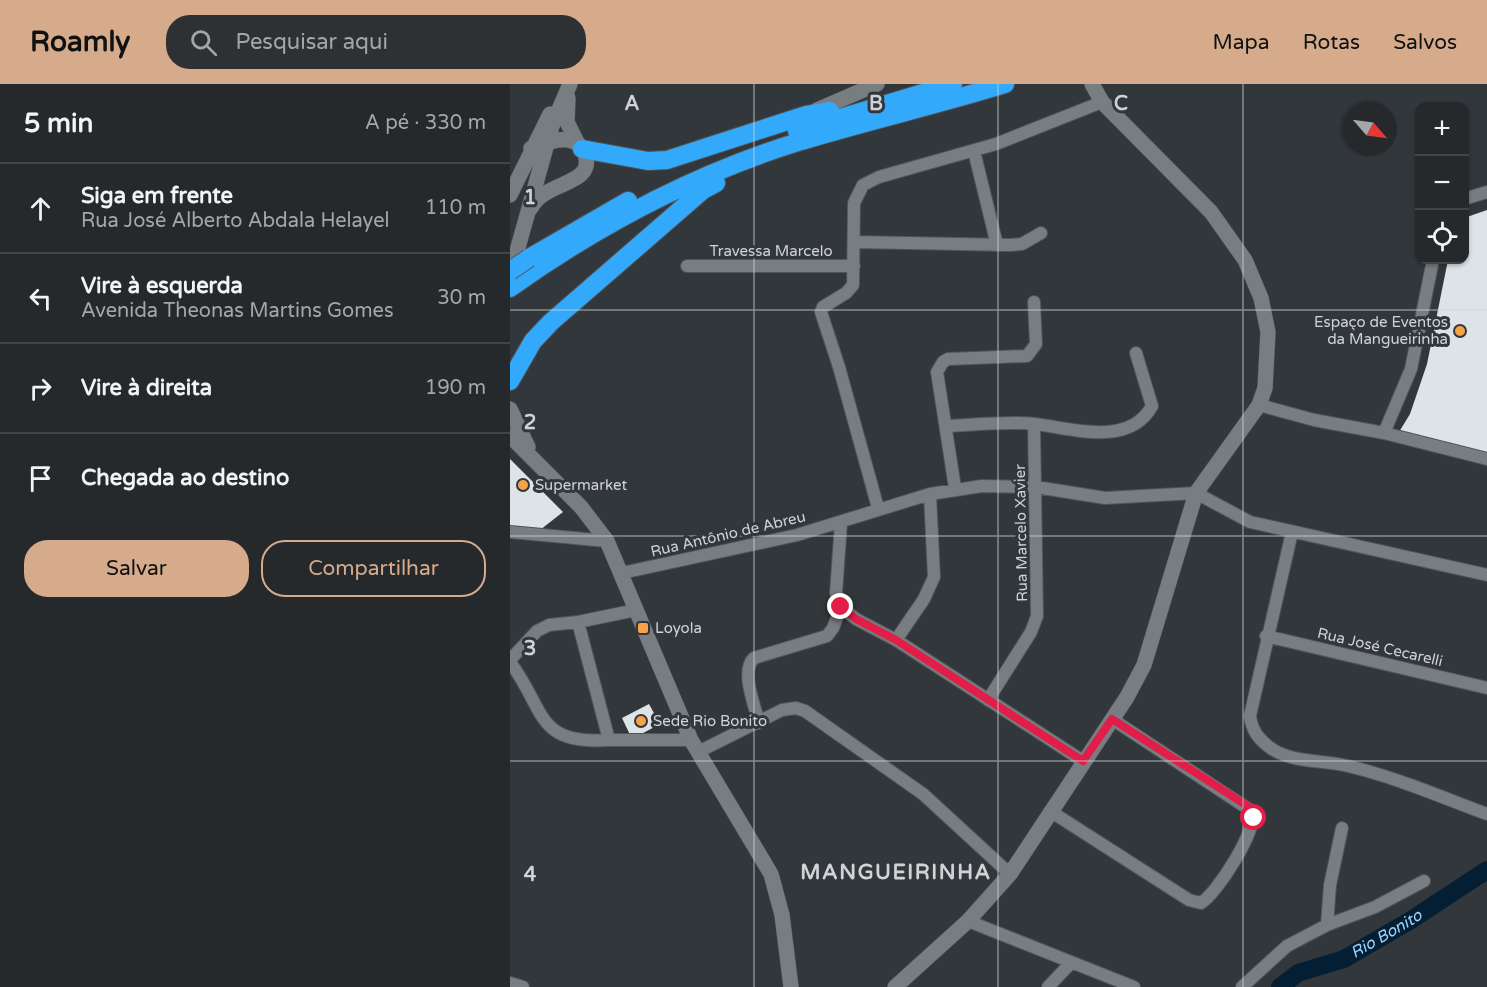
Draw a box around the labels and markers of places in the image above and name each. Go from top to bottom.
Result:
place label: Espaço de Eventos da Mangueirinha [1314,313,1448,348]
marker: Espaço de Eventos da Mangueirinha [1453,324,1467,338]
place label: Supermarket [535,476,627,494]
marker: Supermarket [516,478,530,492]
place label: Loyola [655,619,702,637]
marker: Loyola [636,621,650,635]
place label: Sede Rio Bonito [653,712,767,730]
marker: Sede Rio Bonito [634,714,648,728]

